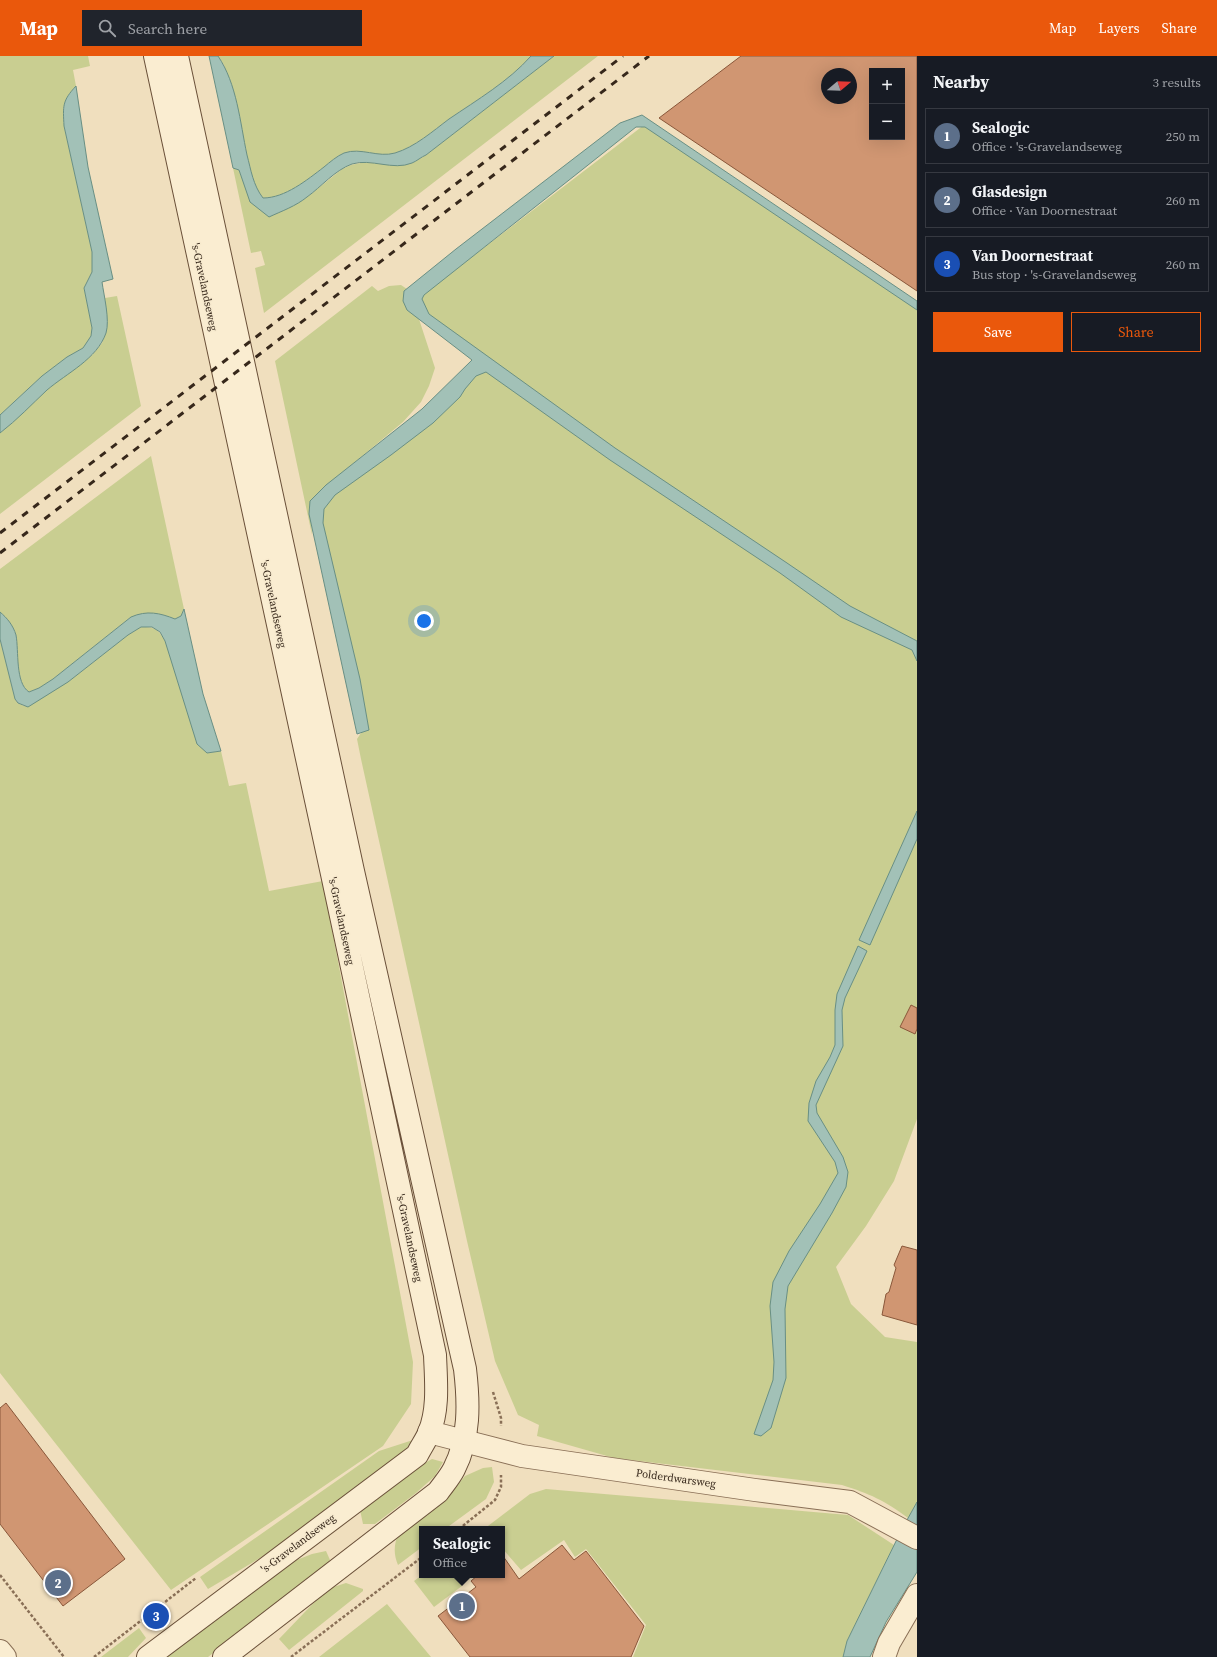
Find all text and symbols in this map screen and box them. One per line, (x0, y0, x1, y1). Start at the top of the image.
search box (82, 10, 362, 46)
text: Map (20, 15, 58, 41)
icon: search (96, 17, 118, 39)
text: Search here (128, 18, 207, 39)
text: Map (1049, 18, 1076, 38)
text: Layers (1098, 18, 1140, 38)
text: Share (1162, 18, 1197, 38)
north arrow (821, 68, 857, 104)
map controls (869, 68, 905, 140)
button: + (869, 68, 905, 104)
text: Nearby (933, 70, 989, 94)
text: 3 results (1153, 74, 1201, 91)
button: − (869, 104, 905, 140)
text: Sealogic (972, 117, 1030, 138)
text: 1 (943, 128, 951, 145)
text: 250 m (1166, 128, 1200, 145)
text: Office · 's-Gravelandseweg (972, 138, 1122, 155)
text: Glasdesign (972, 181, 1047, 202)
text: 2 (943, 192, 951, 209)
text: 260 m (1166, 192, 1200, 209)
text: Office · Van Doornestraat (972, 202, 1117, 219)
street label: 's-Gravelandseweg (188, 242, 221, 333)
text: Van Doornestraat (972, 245, 1093, 266)
text: 3 (943, 256, 951, 273)
text: 260 m (1166, 256, 1200, 273)
text: Bus stop · 's-Gravelandseweg (972, 266, 1137, 283)
button: Save (933, 312, 1063, 352)
button: Share (1071, 312, 1201, 352)
street label: 's-Gravelandseweg (257, 559, 290, 650)
your location (414, 611, 434, 631)
street label: 's-Gravelandseweg (325, 876, 358, 967)
street label: 's-Gravelandseweg (393, 1193, 426, 1284)
street label: Polderdwarsweg (635, 1465, 717, 1492)
street label: 's-Gravelandseweg (258, 1510, 339, 1576)
popup (419, 1526, 505, 1578)
text: Sealogic (433, 1533, 491, 1554)
text: Office (433, 1554, 467, 1571)
pin: 2 (45, 1568, 71, 1598)
pin: 1 (449, 1591, 475, 1621)
pin: 3 (143, 1601, 169, 1631)

